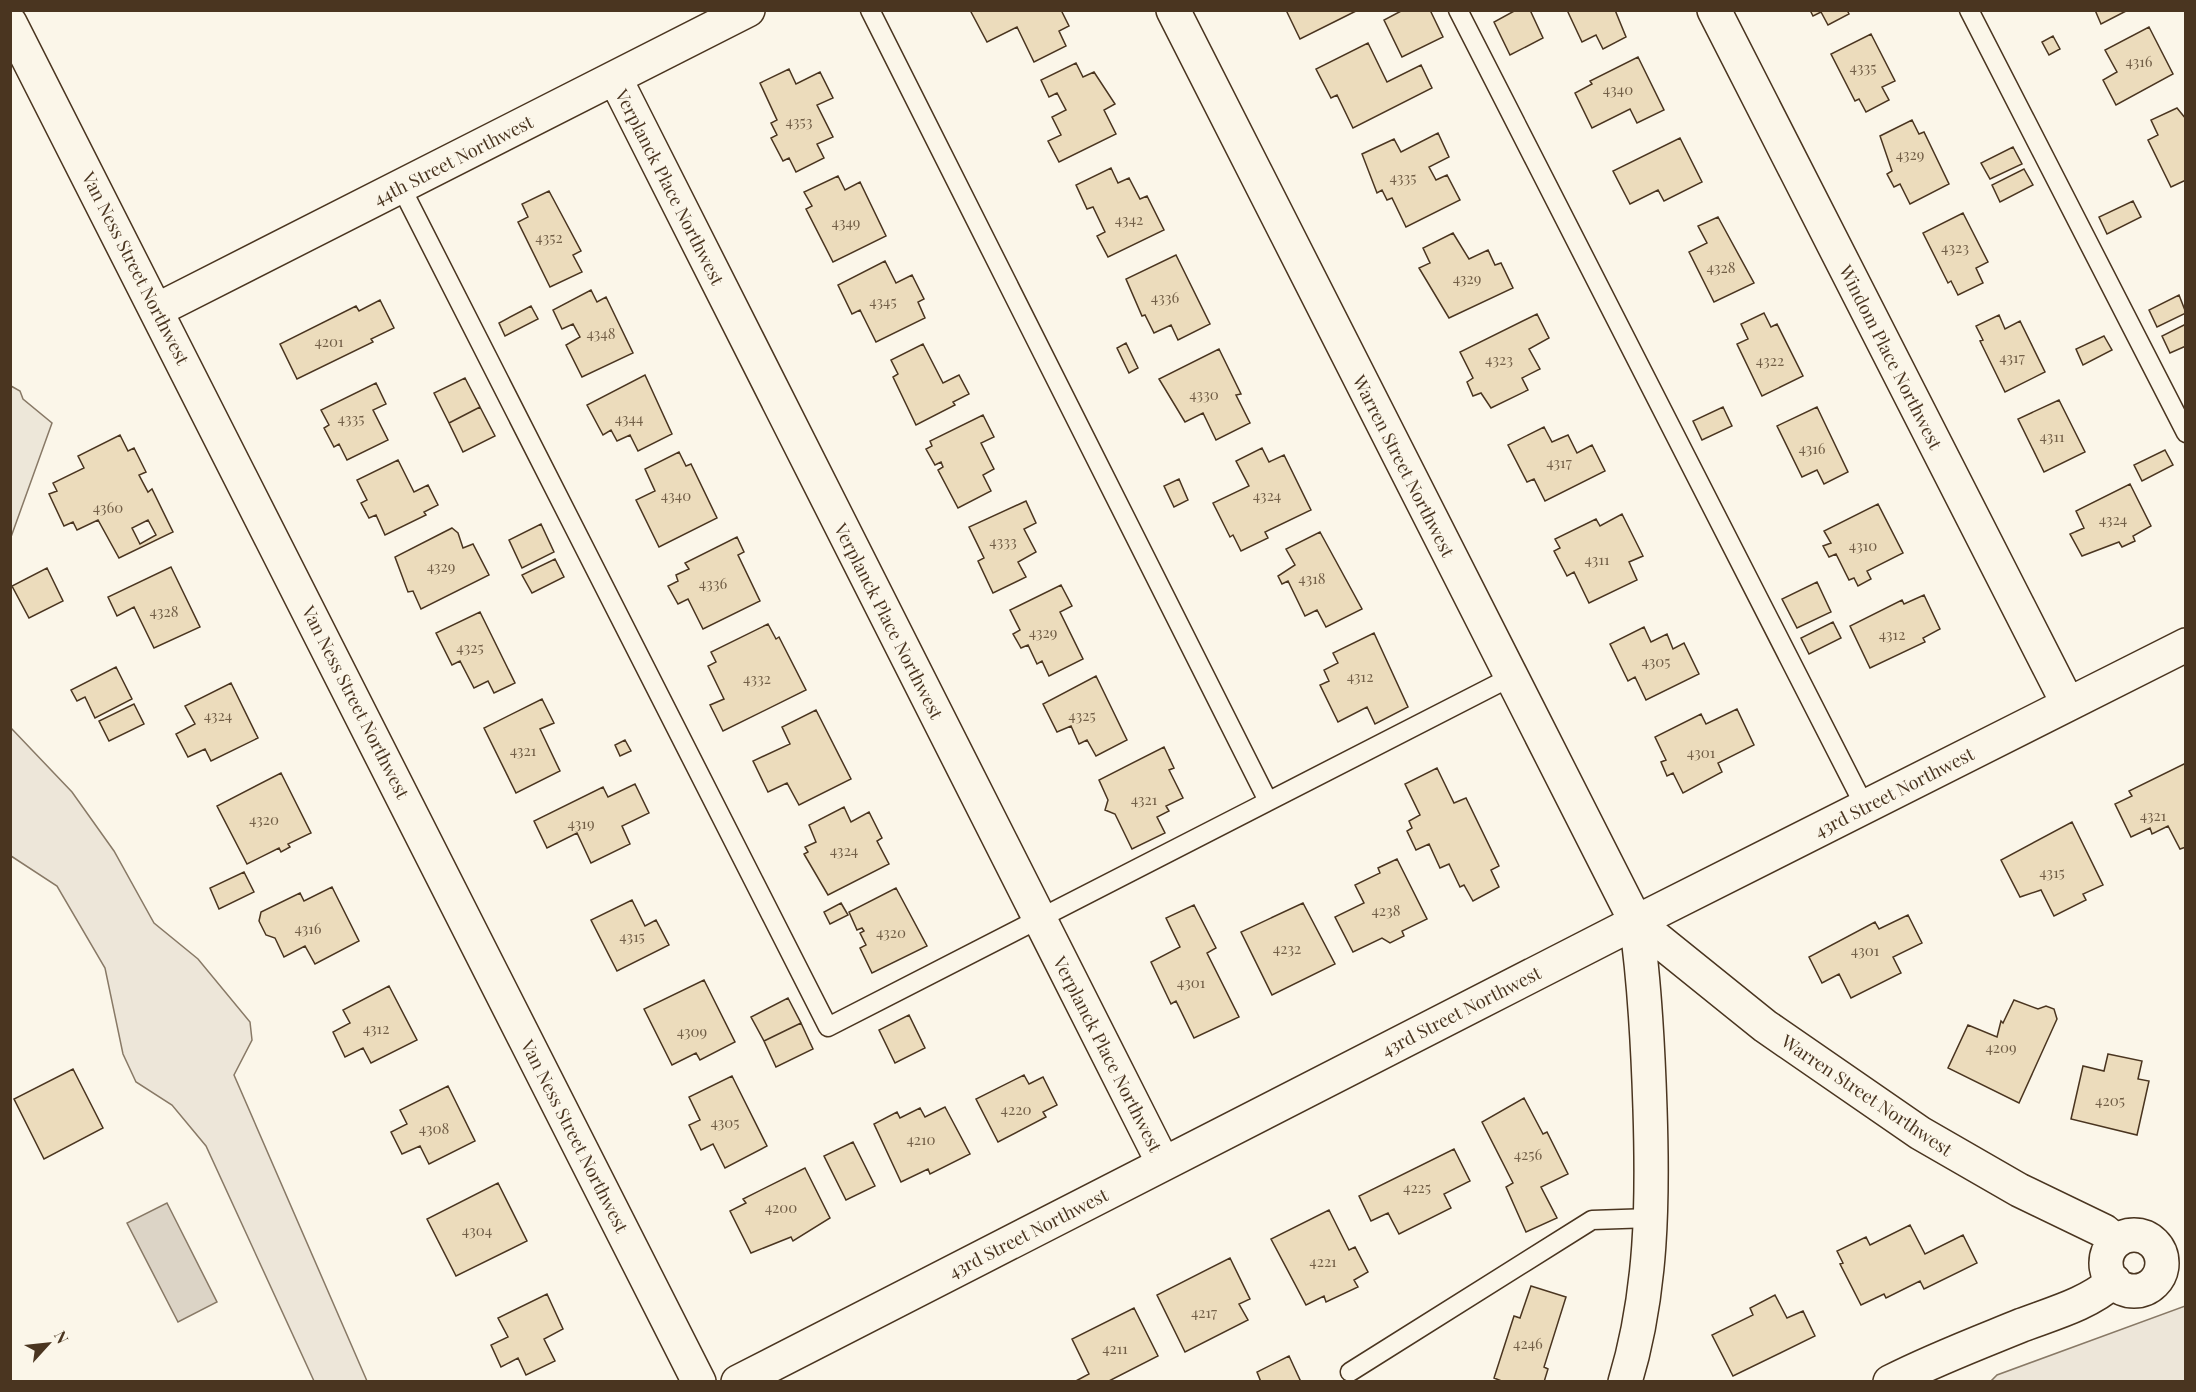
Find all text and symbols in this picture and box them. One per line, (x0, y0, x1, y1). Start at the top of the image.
house number: 4316 (2125, 51, 2153, 71)
house number: 4335 (1850, 57, 1876, 77)
house number: 4340 (1603, 79, 1633, 99)
street label: Verplanck Place Northwest (610, 84, 730, 290)
street label: 44th Street Northwest (369, 109, 537, 211)
house number: 4353 (786, 111, 813, 131)
house number: 4329 (1896, 144, 1924, 164)
street label: Van Ness Street Northwest (76, 167, 195, 369)
house number: 4335 (1390, 167, 1416, 187)
house number: 4342 (1115, 209, 1143, 229)
house number: 4349 (832, 212, 860, 232)
house number: 4352 (535, 227, 563, 247)
house number: 4323 (1941, 237, 1969, 257)
house number: 4328 (1707, 257, 1736, 277)
street label: Windom Place Northwest (1834, 260, 1948, 454)
house number: 4329 (1453, 268, 1481, 288)
house number: 4336 (1151, 287, 1179, 307)
house number: 4345 (869, 291, 897, 311)
house number: 4348 (586, 323, 616, 343)
house number: 4201 (314, 331, 344, 351)
house number: 4317 (1999, 347, 2025, 367)
house number: 4323 (1485, 349, 1513, 369)
house number: 4322 (1756, 350, 1784, 370)
street label: Warren Street Northwest (1347, 370, 1461, 562)
house number: 4330 (1189, 384, 1219, 404)
house number: 4335 (338, 408, 364, 428)
house number: 4344 (615, 408, 643, 428)
house number: 4311 (2039, 426, 2065, 446)
house number: 4316 (1798, 438, 1826, 458)
house number: 4317 (1546, 452, 1572, 472)
house number: 4340 (661, 485, 691, 505)
house number: 4324 (1253, 485, 1281, 505)
house number: 4360 (93, 497, 123, 517)
house number: 4324 (2099, 509, 2127, 529)
street label: Verplanck Place Northwest (829, 518, 949, 724)
house number: 4333 (989, 531, 1017, 551)
house number: 4310 (1849, 535, 1877, 555)
house number: 4311 (1584, 549, 1610, 569)
house number: 4329 (427, 556, 455, 576)
house number: 4318 (1298, 568, 1326, 588)
house number: 4336 (699, 573, 727, 593)
house number: 4328 (150, 601, 179, 621)
street label: Van Ness Street Northwest (296, 601, 415, 803)
house number: 4329 (1029, 622, 1057, 642)
house number: 4312 (1879, 624, 1905, 644)
house number: 4325 (456, 637, 484, 657)
house number: 4305 (1641, 651, 1671, 671)
house number: 4312 (1347, 666, 1373, 686)
house number: 4332 (743, 668, 771, 688)
house number: 4324 (204, 705, 232, 725)
house number: 4325 (1068, 705, 1096, 725)
house number: 4321 (510, 740, 537, 760)
street label: 43rd Street Northwest (1810, 741, 1978, 843)
house number: 4301 (1687, 742, 1716, 762)
house number: 4321 (1131, 789, 1158, 809)
house number: 4321 (2140, 805, 2167, 825)
house number: 4320 (249, 809, 279, 829)
house number: 4319 (567, 813, 595, 833)
house number: 4324 (830, 840, 858, 860)
house number: 4315 (2039, 862, 2065, 882)
house number: 4238 (1371, 900, 1401, 920)
house number: 4316 (294, 918, 322, 938)
house number: 4320 (876, 922, 906, 942)
house number: 4315 (619, 926, 645, 946)
house number: 4232 (1273, 938, 1301, 958)
house number: 4301 (1851, 940, 1880, 960)
street label: Verplanck Place Northwest (1048, 951, 1168, 1157)
street label: 43rd Street Northwest (1377, 960, 1545, 1062)
house number: 4301 (1177, 972, 1206, 992)
house number: 4312 (363, 1018, 389, 1038)
house number: 4309 (677, 1021, 707, 1041)
street label: Warren Street Northwest (1776, 1028, 1958, 1162)
street label: Van Ness Street Northwest (515, 1035, 634, 1237)
house number: 4209 (1985, 1037, 2017, 1057)
house number: 4205 (2095, 1090, 2125, 1110)
house number: 4220 (1001, 1099, 1031, 1119)
house number: 4305 (710, 1112, 740, 1132)
house number: 4308 (419, 1118, 450, 1138)
house number: 4210 (906, 1129, 936, 1149)
house number: 4256 (1514, 1144, 1543, 1164)
house number: 4225 (1403, 1177, 1431, 1197)
street label: 43rd Street Northwest (944, 1182, 1112, 1284)
house number: 4200 (765, 1197, 797, 1217)
house number: 4304 (462, 1220, 492, 1240)
house number: 4221 (1309, 1251, 1337, 1271)
house number: 4217 (1191, 1302, 1217, 1322)
north arrow (18, 1314, 78, 1374)
text: N (50, 1327, 74, 1347)
house number: 4246 (1513, 1333, 1543, 1353)
house number: 4211 (1102, 1338, 1128, 1358)

